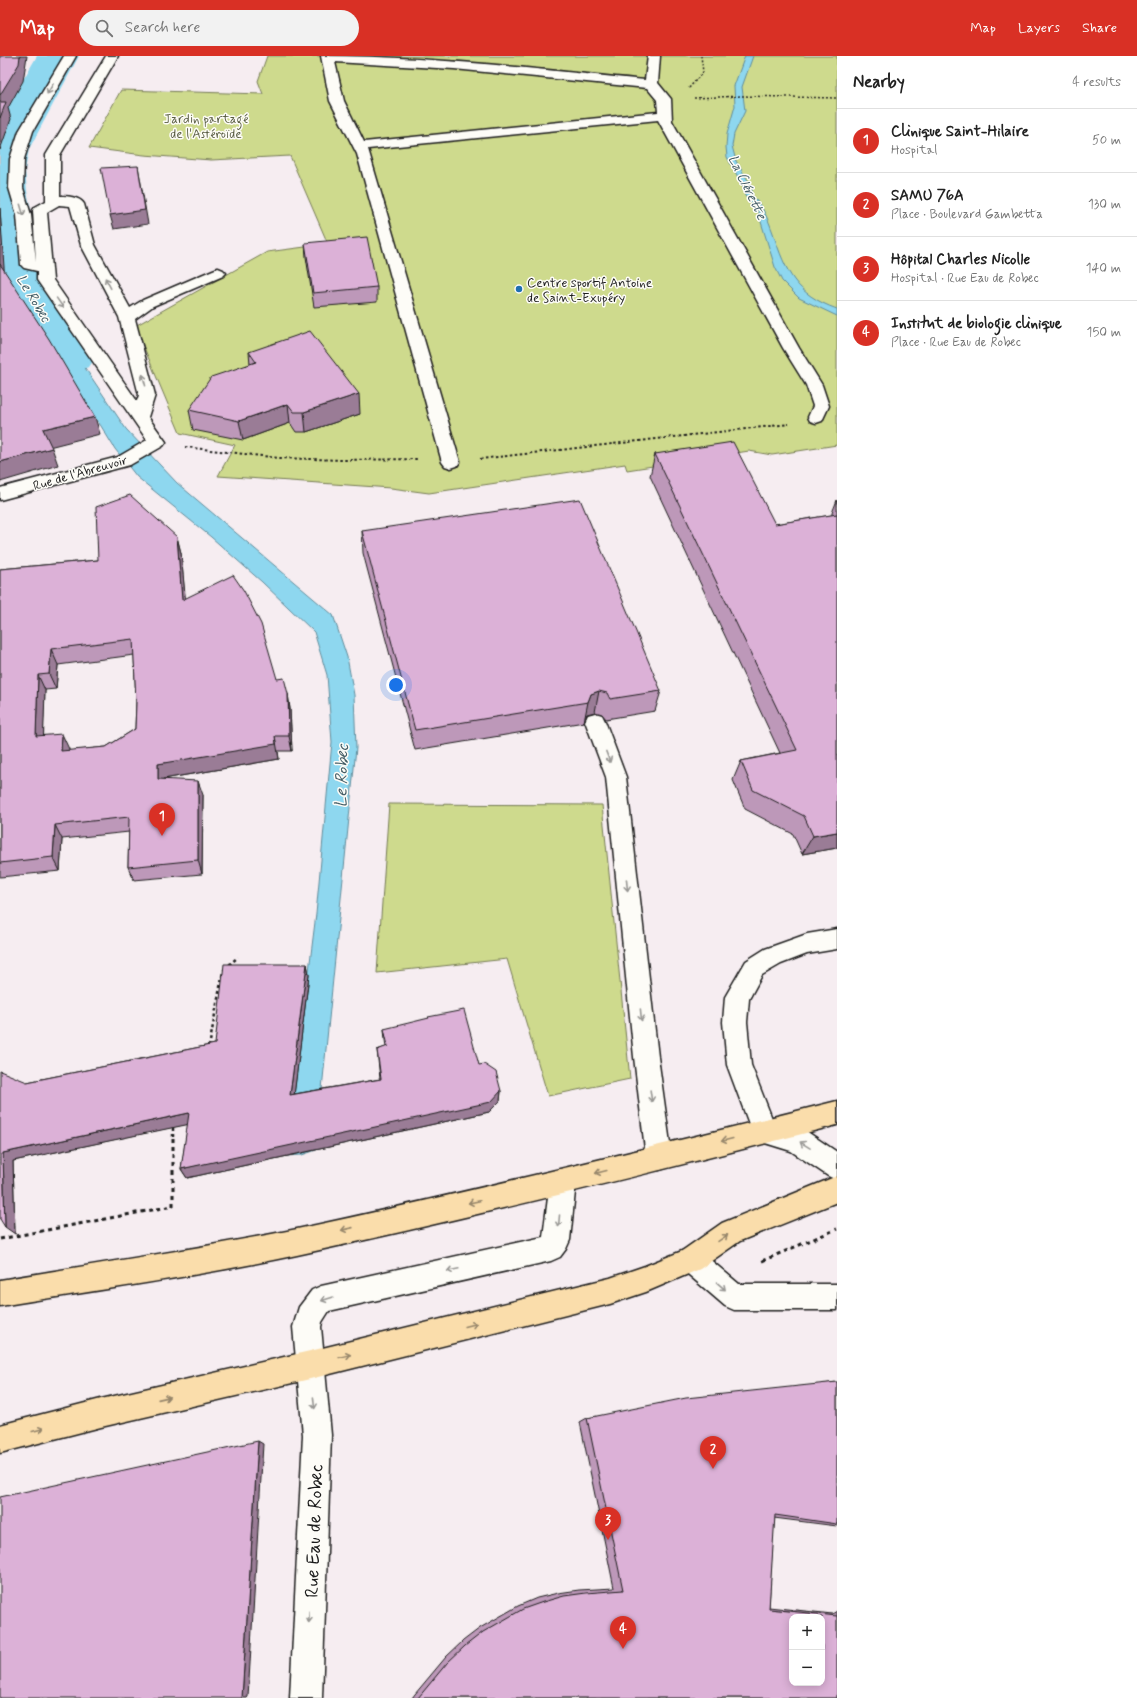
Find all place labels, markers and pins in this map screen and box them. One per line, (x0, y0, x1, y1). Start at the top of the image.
place label: Centre sportif Antoine de Saint-Exupéry (527, 275, 652, 307)
marker: Centre sportif Antoine de Saint-Exupéry (514, 284, 524, 294)
pin: 1 (149, 803, 175, 836)
pin: 2 (700, 1436, 726, 1469)
pin: 3 (595, 1507, 621, 1540)
pin: 4 (610, 1616, 636, 1649)

